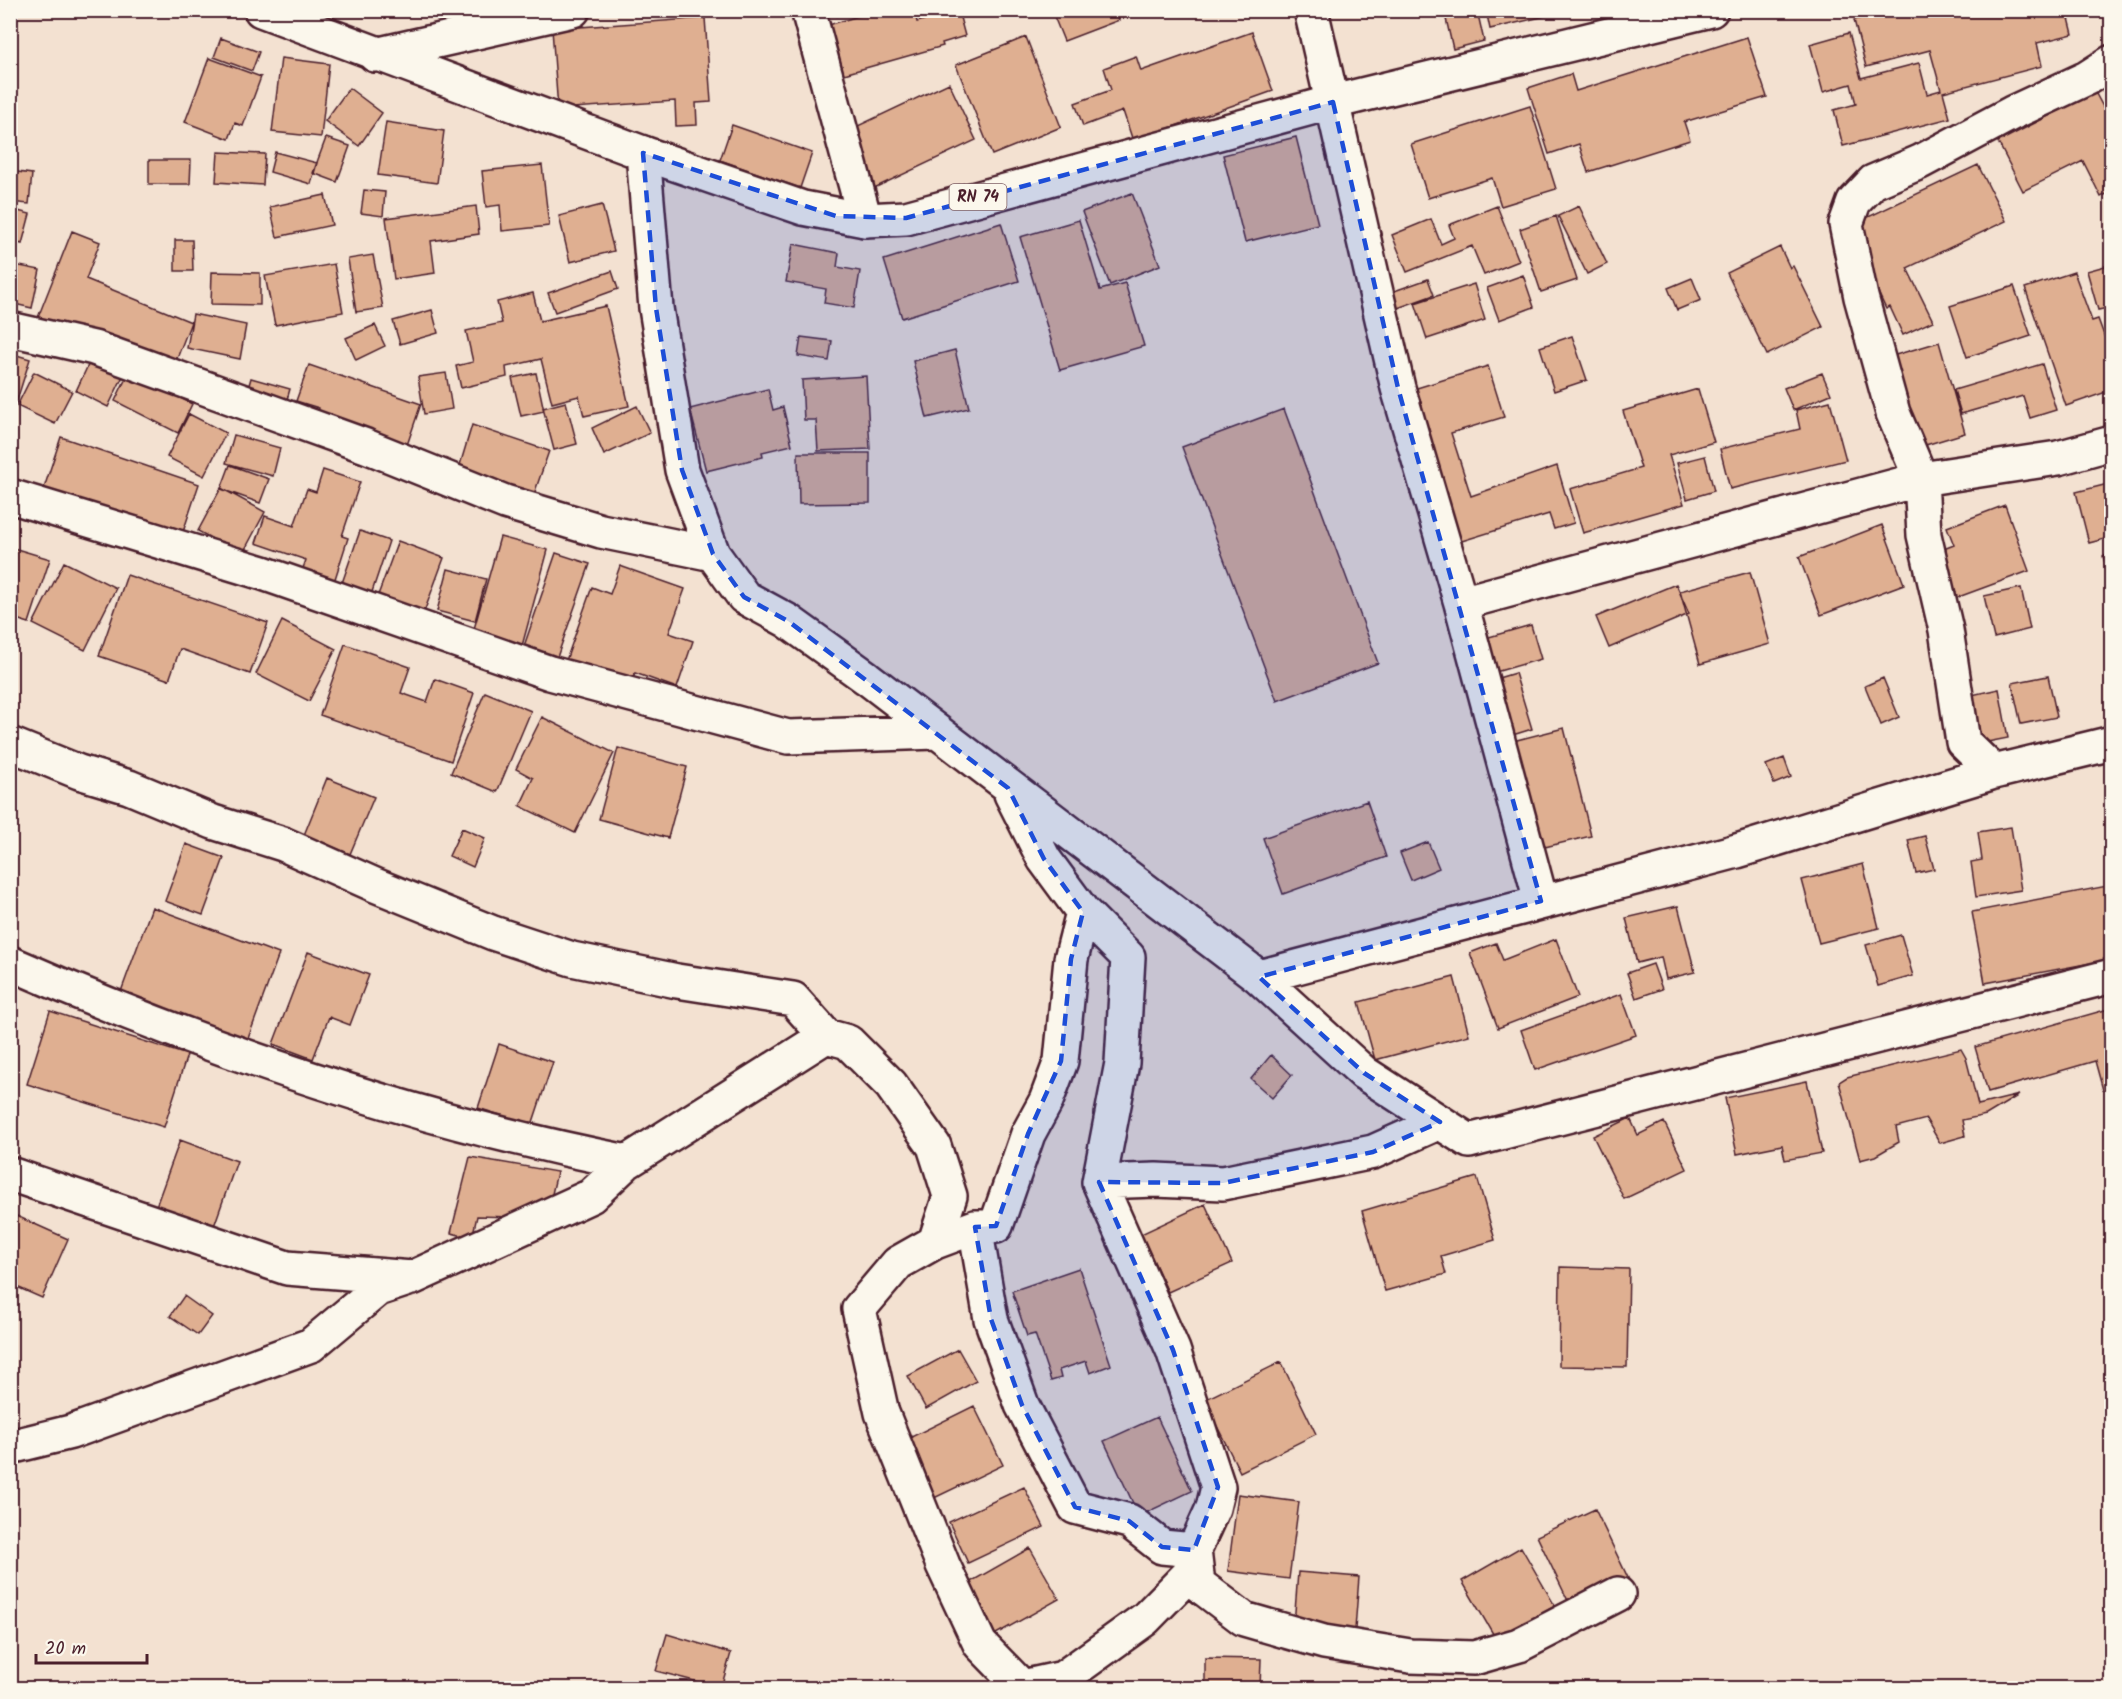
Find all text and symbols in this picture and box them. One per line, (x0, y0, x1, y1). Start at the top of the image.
road number: RN 74 (950, 184, 1006, 210)
scale bar (36, 1627, 147, 1665)
text: 20 m (45, 1635, 86, 1664)

